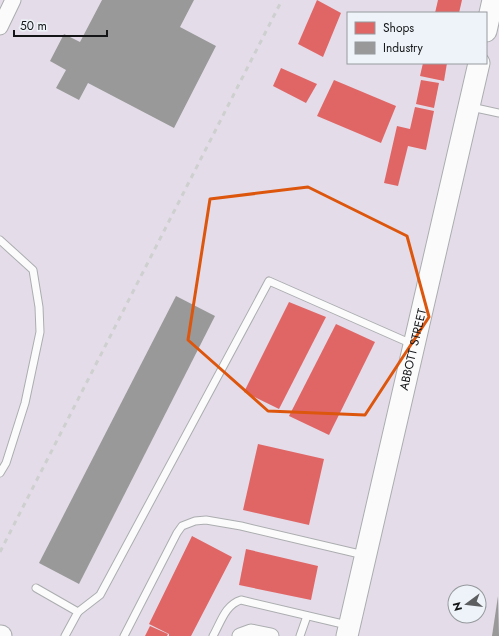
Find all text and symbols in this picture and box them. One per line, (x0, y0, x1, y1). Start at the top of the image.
scale bar (14, 12, 107, 38)
legend (347, 12, 487, 64)
text: 50 m (20, 17, 47, 35)
text: Shops (383, 19, 414, 37)
text: Industry (383, 39, 424, 57)
street label: ABBOTT STREET (395, 306, 431, 392)
north arrow (447, 584, 487, 624)
text: N (448, 600, 466, 613)

